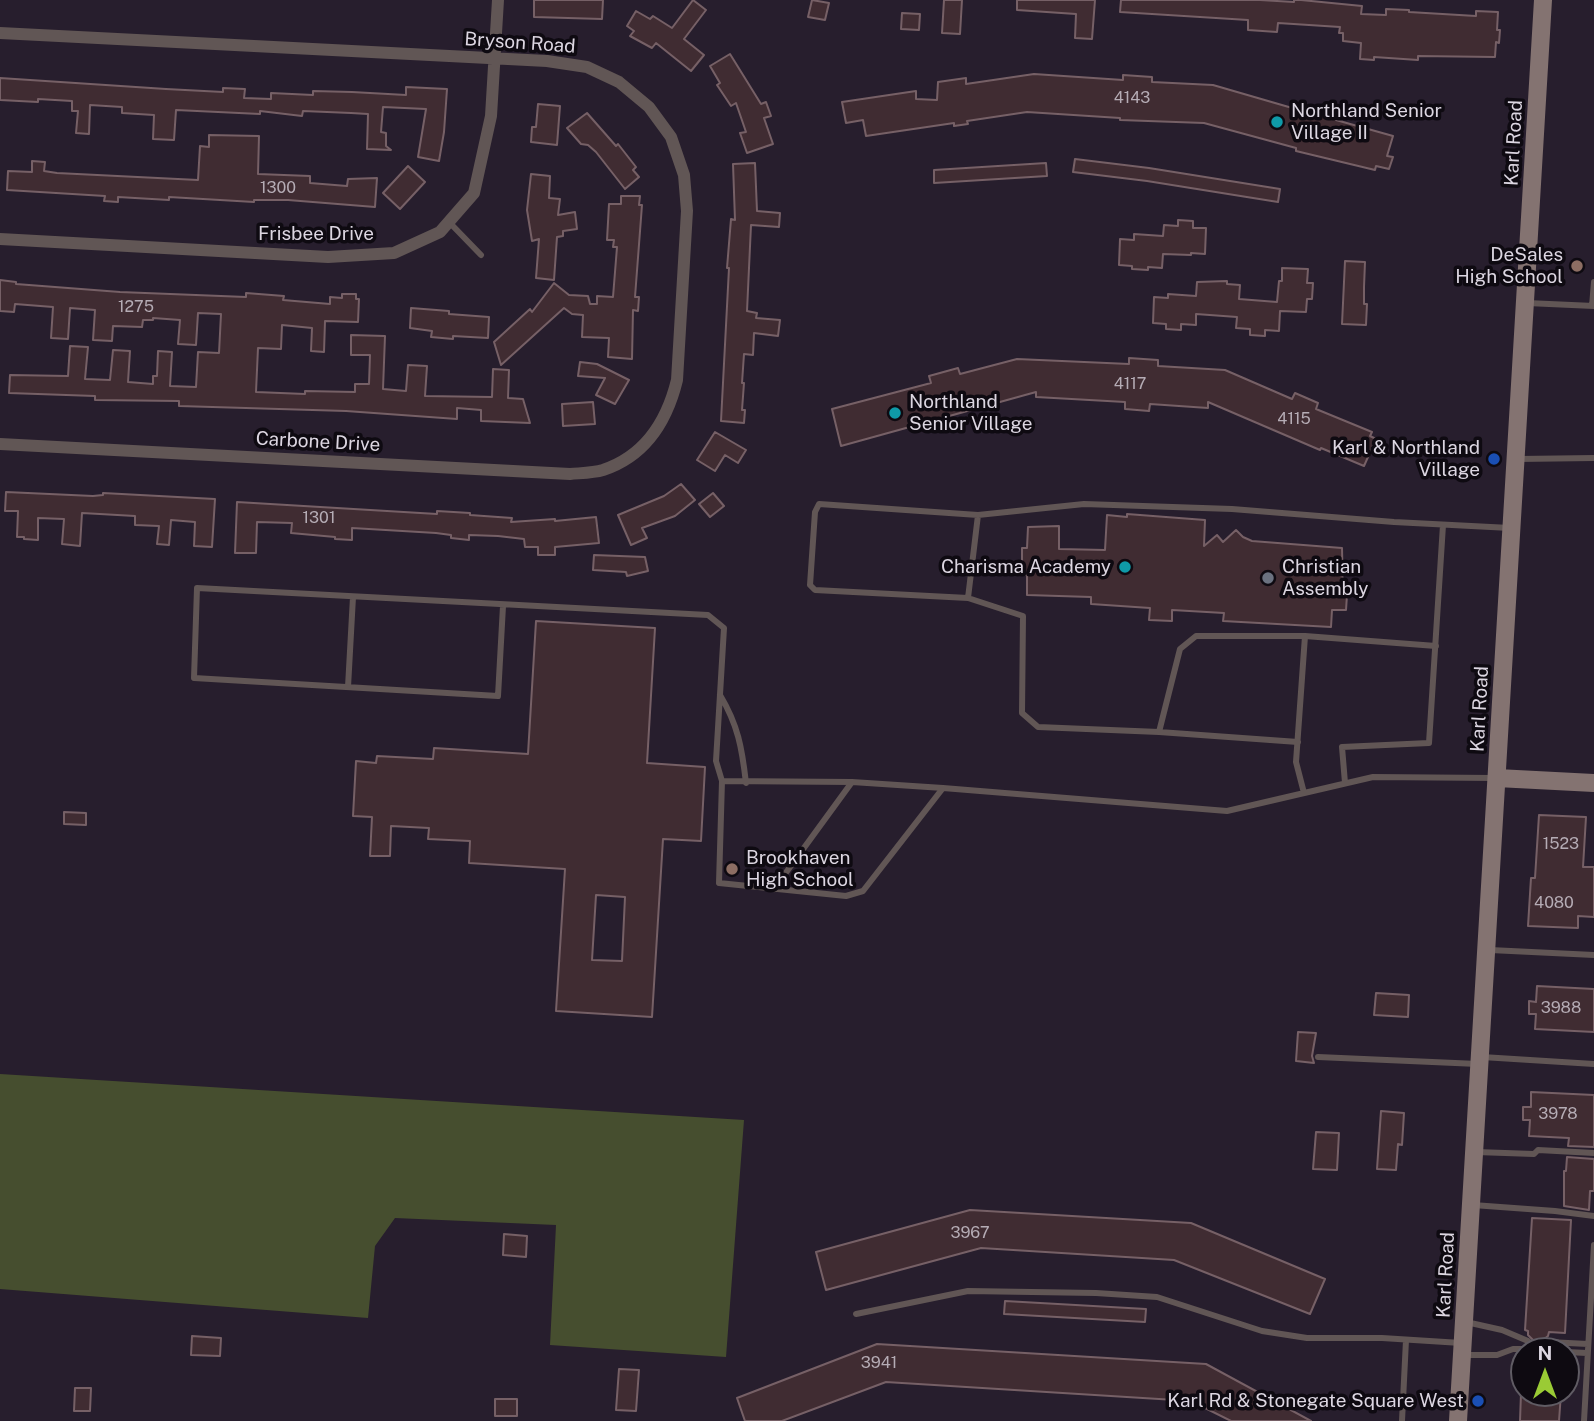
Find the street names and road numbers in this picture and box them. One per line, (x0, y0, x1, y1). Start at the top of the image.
street label: Bryson Road (464, 28, 576, 58)
street label: Karl Road (1500, 99, 1528, 187)
street label: Frisbee Drive (258, 223, 374, 245)
street label: Carbone Drive (255, 427, 381, 457)
street label: Karl Road (1466, 665, 1494, 753)
street label: Karl Road (1432, 1231, 1460, 1319)

